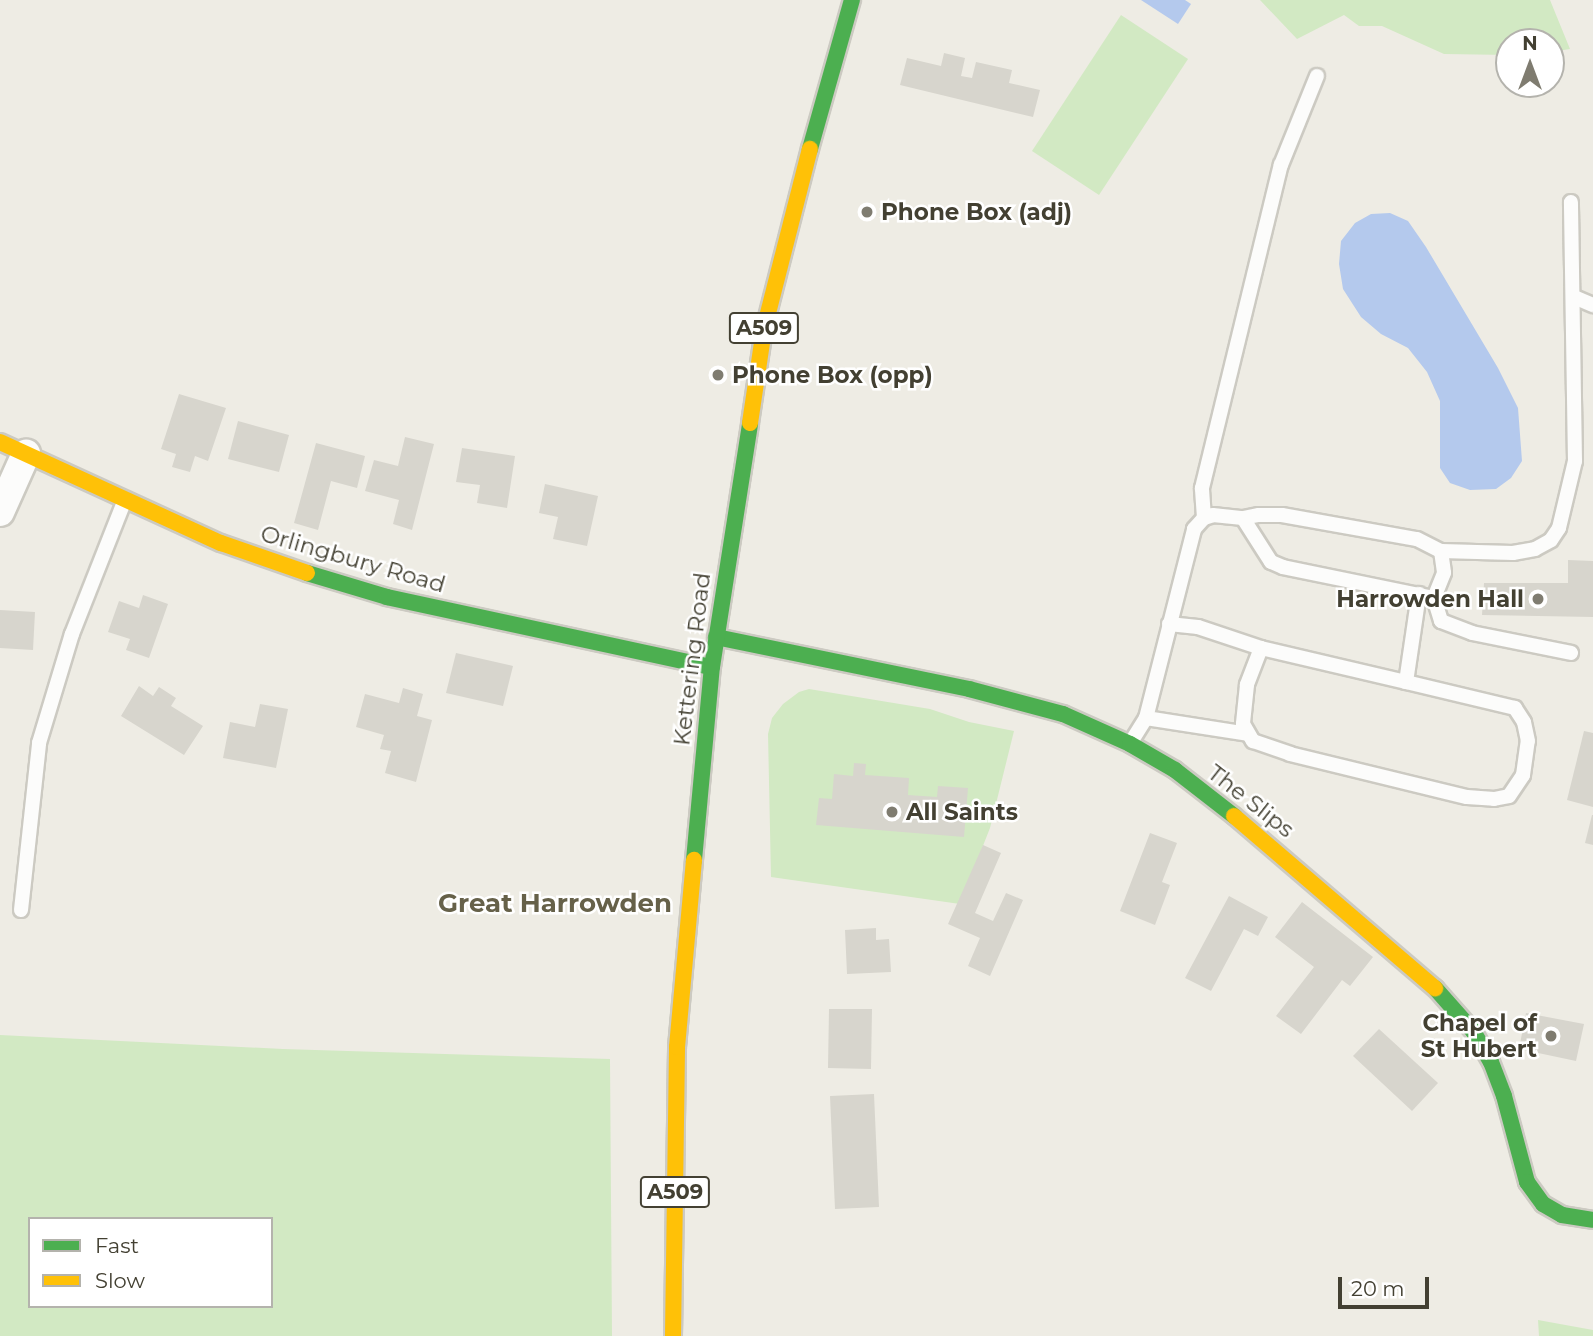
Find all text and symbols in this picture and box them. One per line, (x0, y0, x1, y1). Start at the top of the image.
north arrow (1495, 28, 1565, 98)
text: N (1522, 32, 1538, 55)
place label: Phone Box (adj) (881, 198, 1072, 226)
marker: Phone Box (adj) (859, 204, 875, 220)
road number: A509 (727, 310, 801, 346)
place label: Phone Box (opp) (732, 361, 933, 389)
marker: Phone Box (opp) (710, 367, 726, 383)
street label: Orlingbury Road (258, 519, 448, 599)
street label: Kettering Road (668, 571, 716, 747)
place label: Harrowden Hall (1336, 585, 1524, 613)
marker: Harrowden Hall (1530, 591, 1546, 607)
street label: The Slips (1202, 759, 1300, 843)
place label: All Saints (906, 798, 1018, 826)
marker: All Saints (884, 804, 900, 820)
district label: Great Harrowden (438, 888, 672, 920)
place label: Chapel of St Hubert (1421, 1009, 1537, 1063)
marker: Chapel of St Hubert (1543, 1028, 1559, 1044)
road number: A509 (638, 1174, 712, 1210)
legend (28, 1217, 273, 1308)
text: Fast (95, 1233, 139, 1258)
scale bar (1341, 1262, 1432, 1306)
text: Slow (95, 1268, 145, 1293)
text: 20 m (1351, 1276, 1405, 1301)

